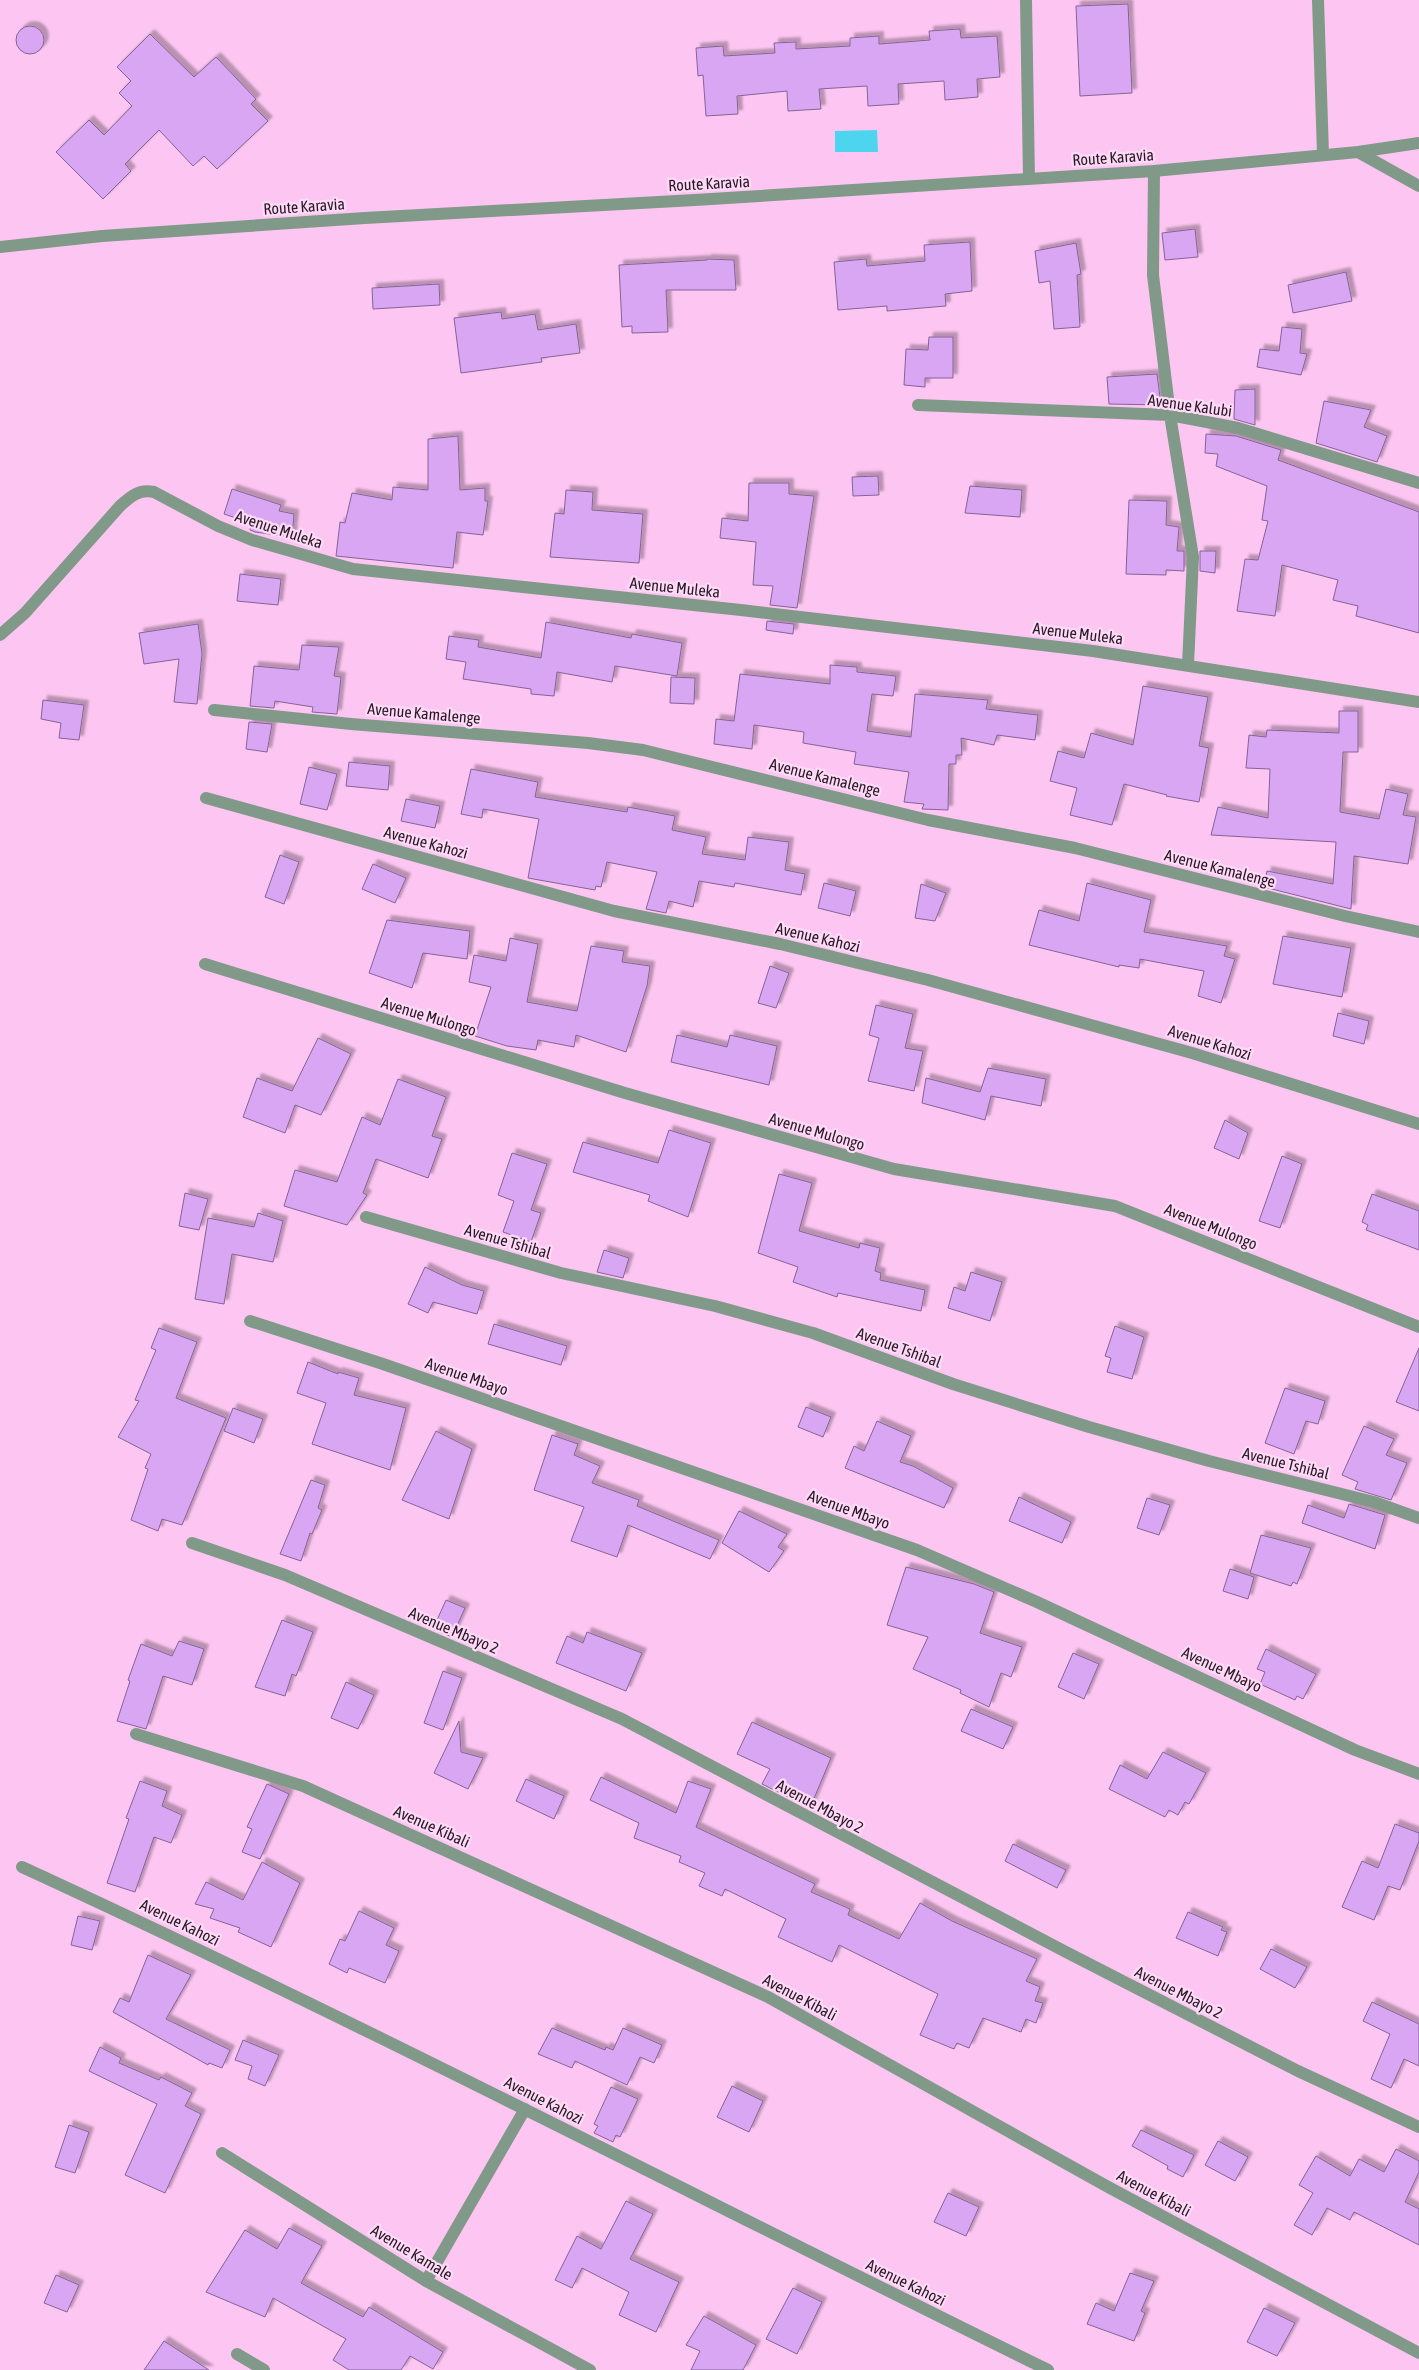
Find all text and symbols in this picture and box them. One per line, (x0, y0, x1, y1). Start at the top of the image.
street label: Route Karavia (1072, 145, 1154, 169)
street label: Route Karavia (668, 172, 750, 194)
street label: Route Karavia (263, 194, 345, 218)
street label: Avenue Kalubi (1147, 390, 1233, 420)
street label: Avenue Muleka (233, 506, 325, 552)
street label: Avenue Muleka (629, 573, 721, 601)
street label: Avenue Muleka (1032, 619, 1124, 647)
street label: Avenue Kamalenge (367, 699, 481, 728)
street label: Avenue Kamalenge (768, 755, 882, 800)
street label: Avenue Kahozi (382, 822, 470, 862)
street label: Avenue Kamalenge (1163, 846, 1277, 891)
street label: Avenue Kahozi (774, 919, 862, 955)
street label: Avenue Mulongo (379, 993, 479, 1040)
street label: Avenue Kahozi (1166, 1021, 1254, 1063)
street label: Avenue Mulongo (767, 1109, 867, 1154)
street label: Avenue Mulongo (1162, 1199, 1260, 1254)
street label: Avenue Tshibal (463, 1220, 554, 1262)
street label: Avenue Tshibal (854, 1323, 945, 1371)
street label: Avenue Mbayo (423, 1353, 511, 1399)
street label: Avenue Tshibal (1241, 1444, 1332, 1483)
street label: Avenue Mbayo (805, 1486, 893, 1533)
street label: Avenue Mbayo 2 (406, 1603, 502, 1658)
street label: Avenue Mbayo (1179, 1643, 1265, 1696)
street label: Avenue Mbayo 2 (773, 1776, 867, 1837)
street label: Avenue Kibali (391, 1801, 473, 1851)
street label: Avenue Kahozi (137, 1895, 223, 1949)
street label: Avenue Mbayo 2 (1132, 1962, 1226, 2023)
street label: Avenue Kibali (760, 1970, 840, 2024)
street label: Avenue Kahozi (502, 2072, 586, 2128)
street label: Avenue Kibali (1114, 2166, 1194, 2220)
street label: Avenue Kamale (368, 2221, 456, 2283)
street label: Avenue Kahozi (863, 2255, 949, 2309)

